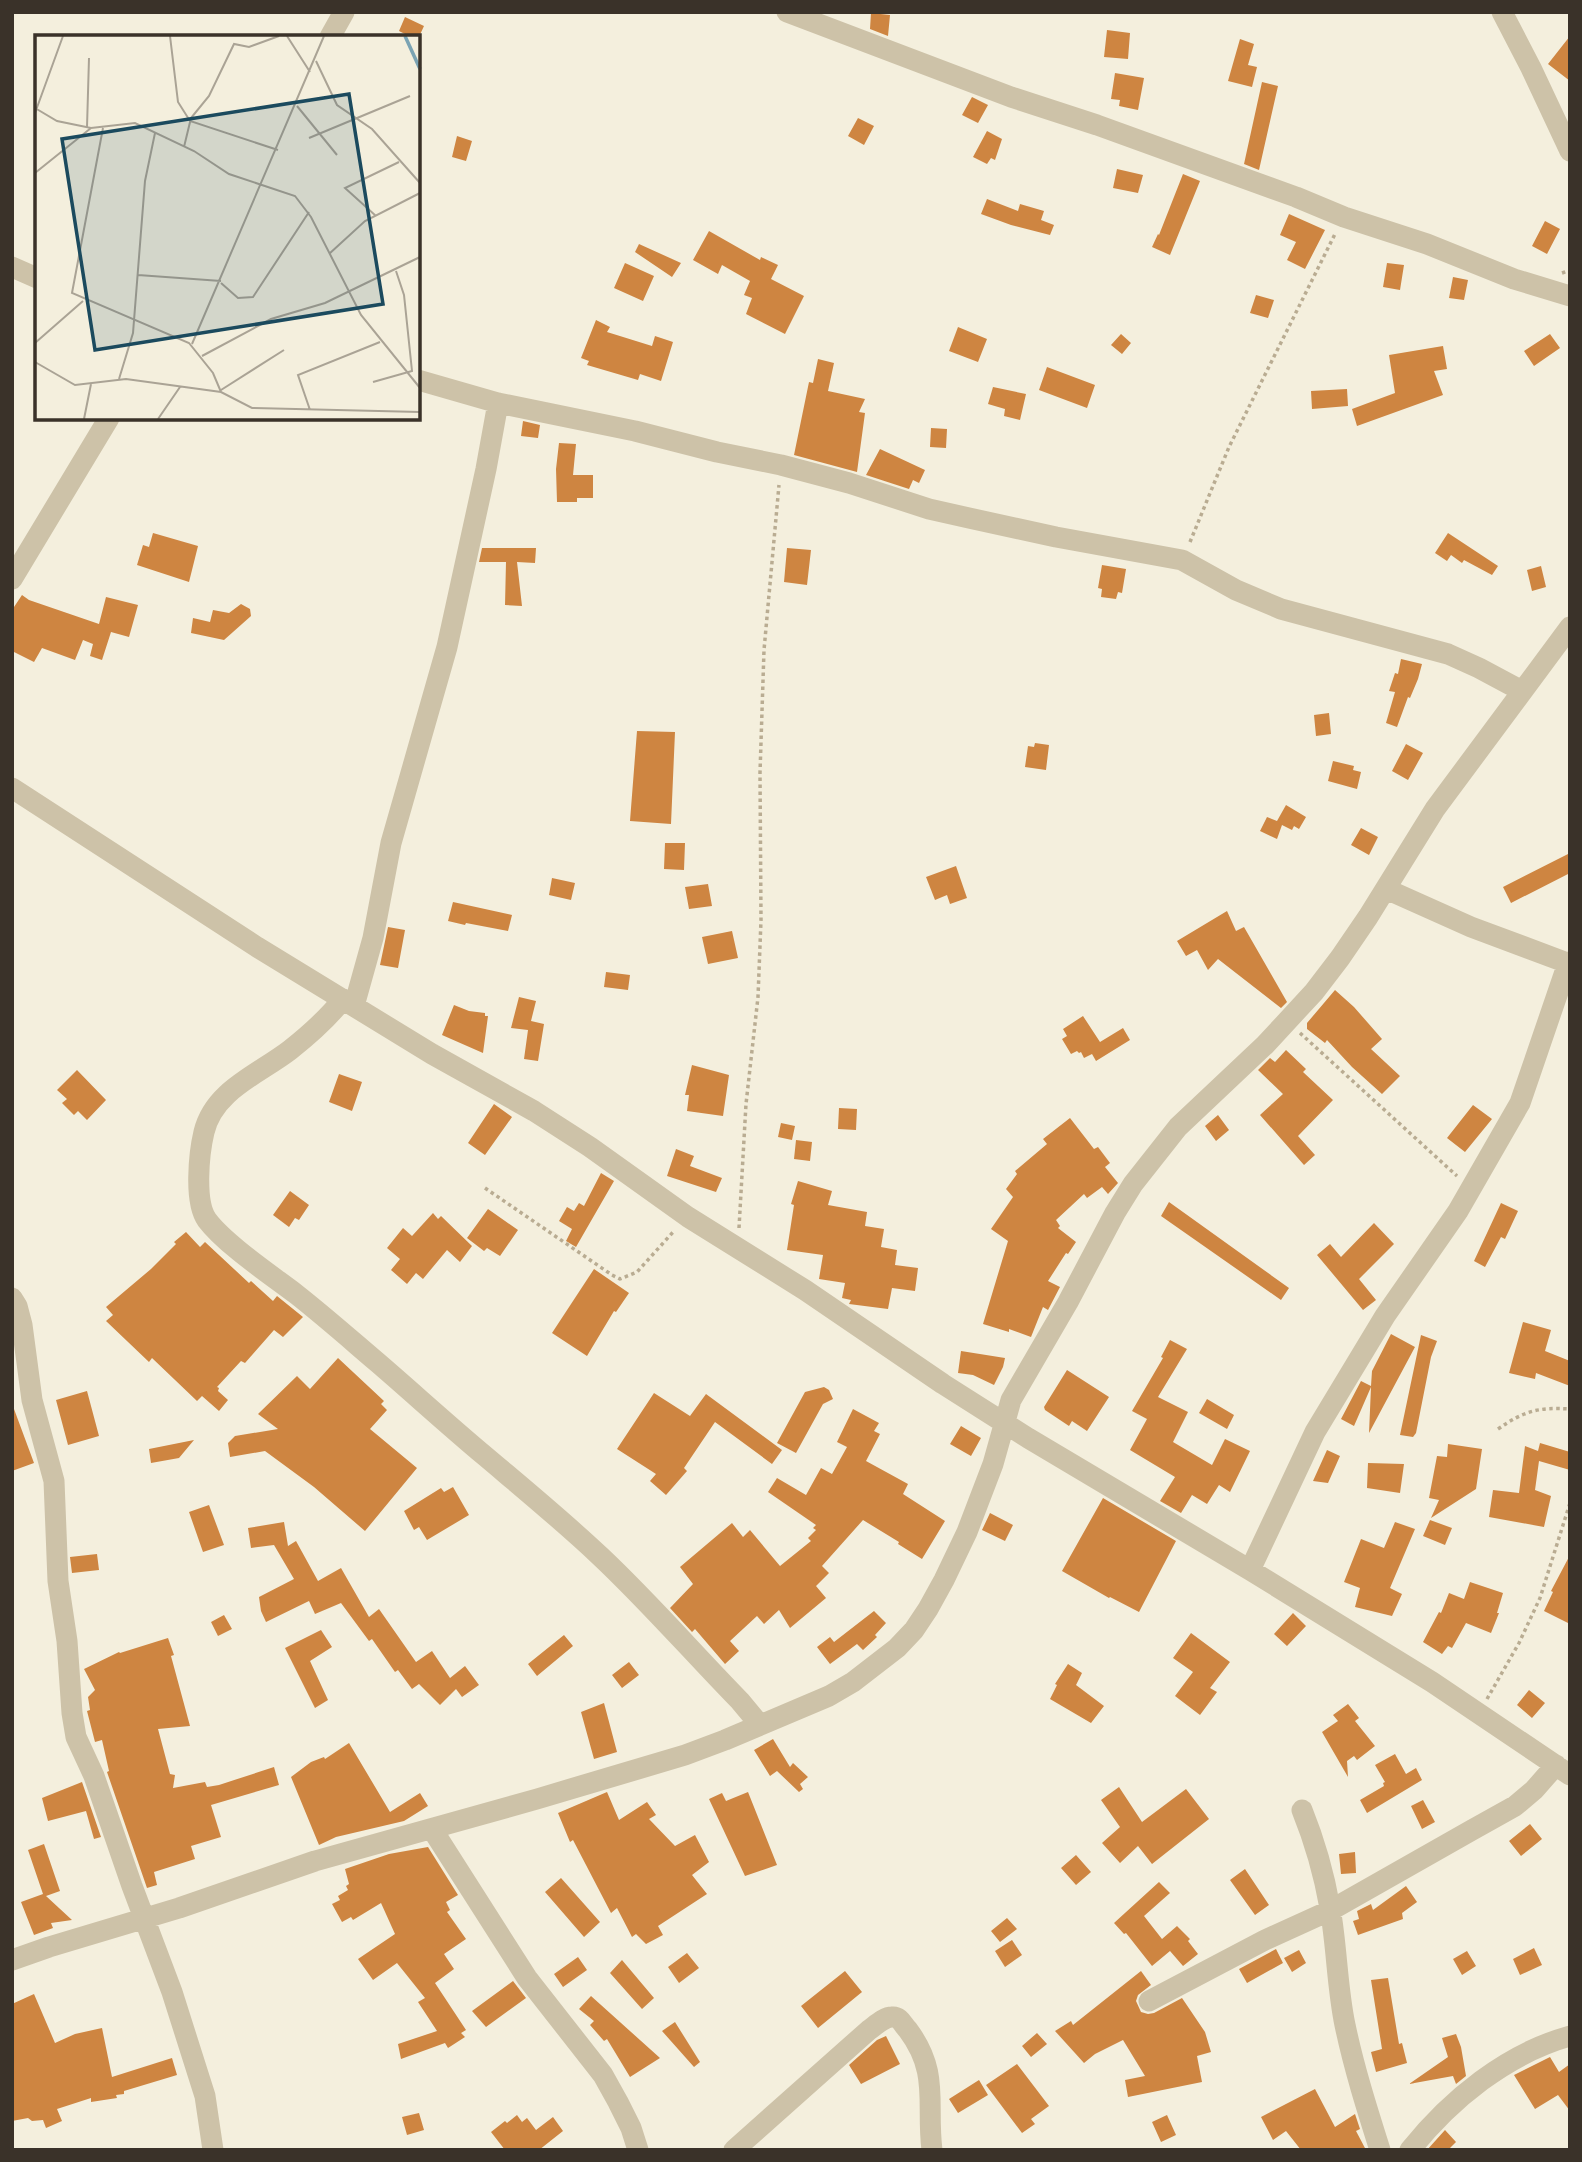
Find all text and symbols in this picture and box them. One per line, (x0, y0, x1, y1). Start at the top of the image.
inset map (35, 35, 420, 420)

